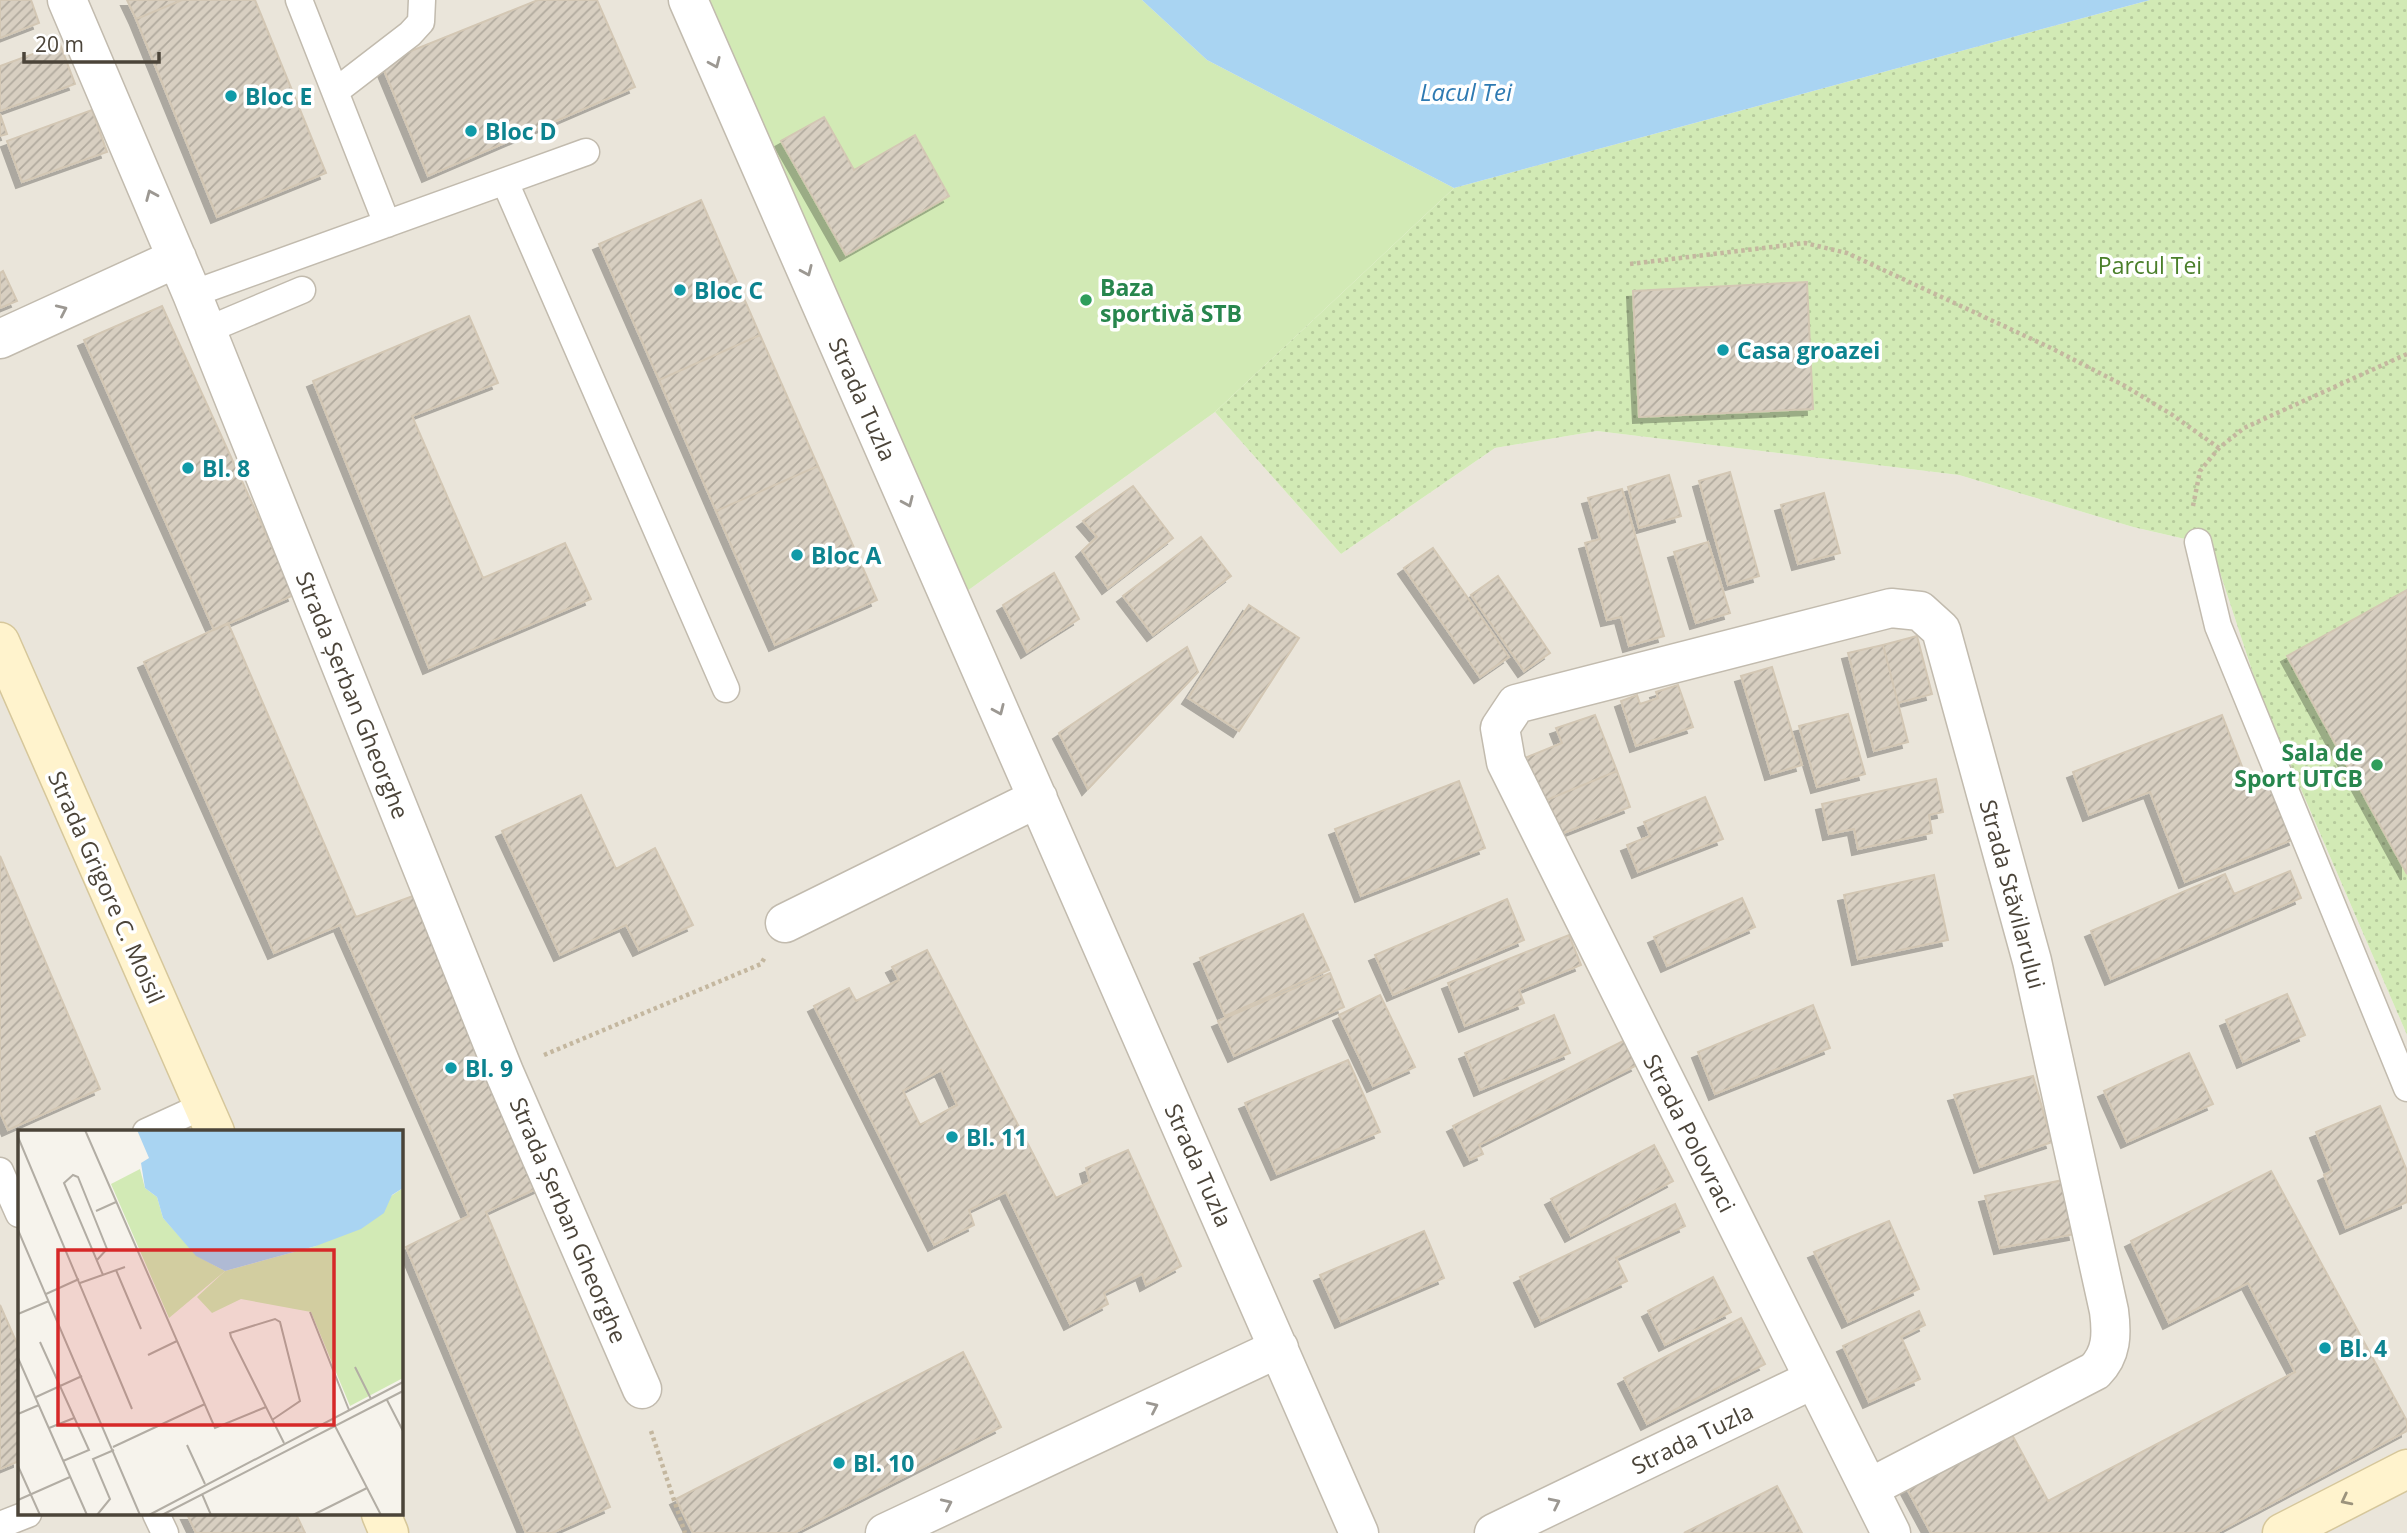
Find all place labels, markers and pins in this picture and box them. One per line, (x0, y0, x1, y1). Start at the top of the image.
place label: Bloc E (245, 80, 312, 112)
marker: Bloc E (223, 88, 239, 104)
place label: Bloc D (485, 115, 557, 147)
marker: Bloc D (463, 123, 479, 139)
place label: Baza sportivă STB (1100, 271, 1242, 329)
place label: Bloc C (694, 274, 763, 306)
marker: Bloc C (672, 282, 688, 298)
marker: Baza sportivă STB (1078, 292, 1094, 308)
place label: Casa groazei (1737, 334, 1880, 366)
marker: Casa groazei (1715, 342, 1731, 358)
place label: Bl. 8 (202, 452, 250, 484)
marker: Bl. 8 (180, 460, 196, 476)
place label: Bloc A (811, 539, 882, 571)
marker: Bloc A (789, 547, 805, 563)
place label: Sala de Sport UTCB (2234, 736, 2363, 794)
marker: Sala de Sport UTCB (2369, 757, 2385, 773)
place label: Bl. 9 (465, 1052, 513, 1084)
marker: Bl. 9 (443, 1060, 459, 1076)
place label: Bl. 11 (966, 1121, 1027, 1153)
marker: Bl. 11 (944, 1129, 960, 1145)
place label: Bl. 4 (2339, 1332, 2387, 1364)
marker: Bl. 4 (2317, 1340, 2333, 1356)
place label: Bl. 10 (853, 1447, 914, 1479)
marker: Bl. 10 (831, 1455, 847, 1471)

